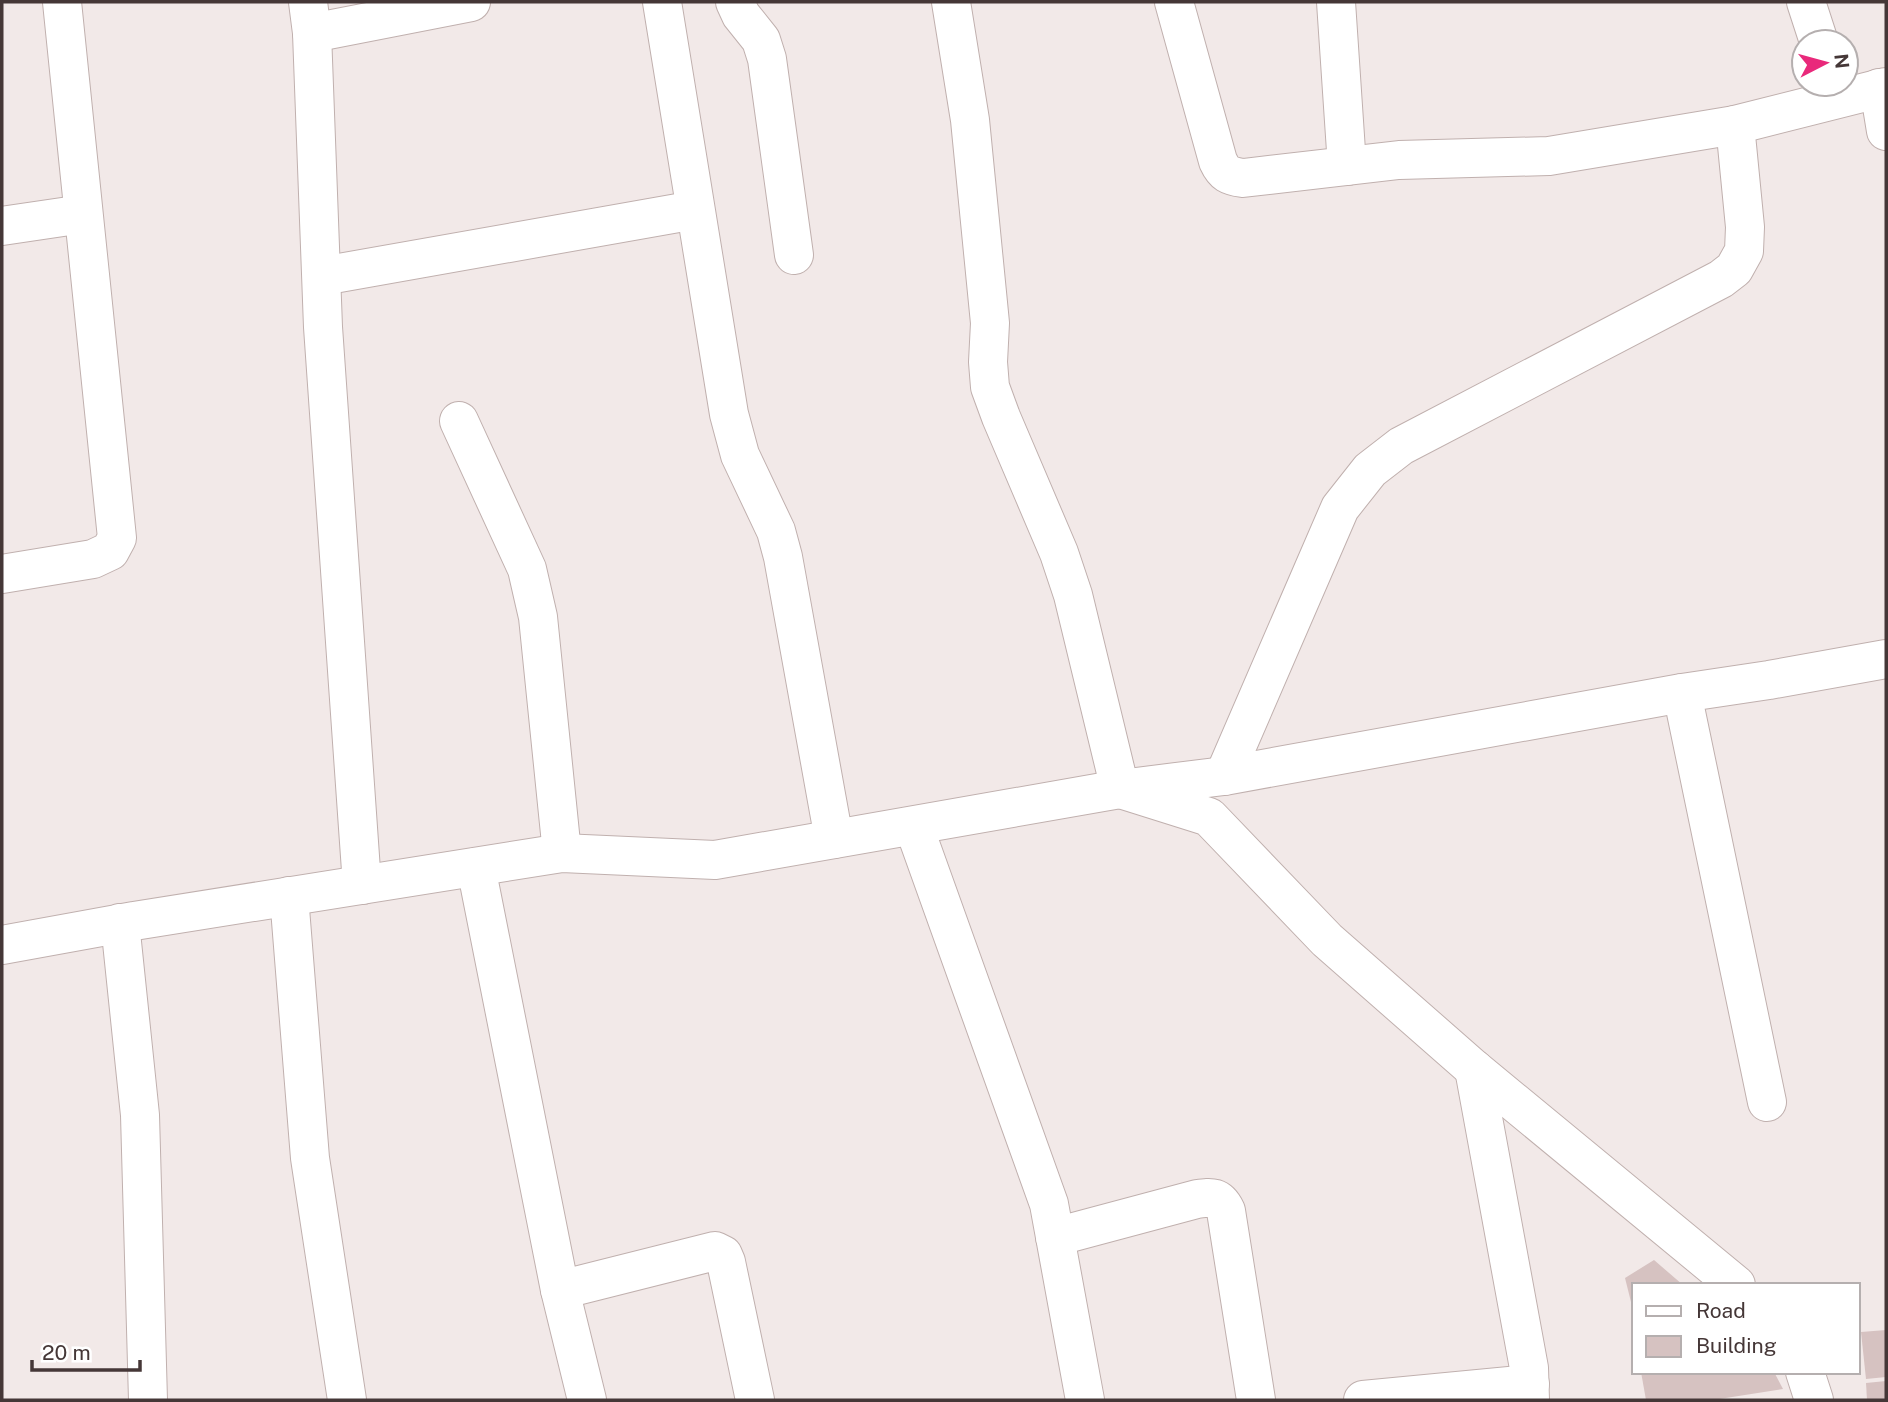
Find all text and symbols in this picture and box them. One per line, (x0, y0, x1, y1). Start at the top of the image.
north arrow (1790, 28, 1860, 98)
text: N (1830, 53, 1854, 70)
legend (1632, 1283, 1860, 1374)
text: Road (1696, 1298, 1746, 1323)
scale bar (32, 1328, 140, 1372)
text: Building (1696, 1333, 1777, 1358)
text: 20 m (42, 1340, 91, 1365)

